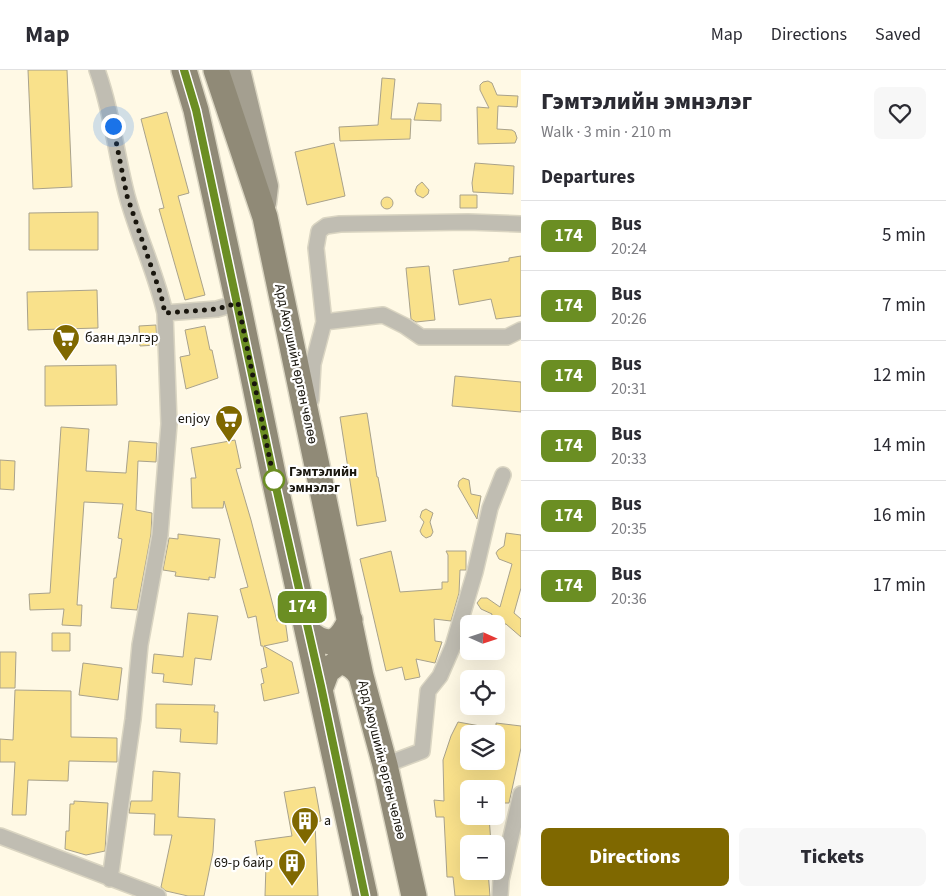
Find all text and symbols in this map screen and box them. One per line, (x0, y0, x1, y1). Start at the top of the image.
text: Map (25, 17, 70, 52)
text: Map (711, 22, 743, 47)
text: Directions (771, 22, 847, 47)
text: Saved (875, 22, 921, 47)
text: Гэмтэлийн эмнэлэг (541, 84, 752, 119)
button: heart (874, 87, 926, 139)
your location (101, 114, 126, 139)
text: Walk · 3 min · 210 m (541, 121, 672, 143)
text: Departures (541, 164, 635, 191)
text: Bus (611, 211, 642, 238)
text: 5 min (882, 222, 926, 249)
text: 174 (554, 223, 583, 248)
text: 20:24 (611, 238, 647, 260)
text: Bus (611, 281, 642, 308)
street label: Ард Аюушийн өргөн чөлөө (269, 282, 323, 446)
text: 7 min (882, 292, 926, 319)
text: 174 (554, 293, 583, 318)
text: 20:26 (611, 308, 647, 330)
supermarket icon: баян дэлгэр (51, 323, 81, 362)
place label: баян дэлгэр (85, 328, 159, 348)
text: Bus (611, 351, 642, 378)
text: 12 min (872, 362, 926, 389)
text: 174 (554, 363, 583, 388)
text: 20:31 (611, 378, 647, 400)
supermarket icon: enjoy (214, 404, 244, 443)
place label: enjoy (178, 409, 210, 429)
text: Bus (611, 421, 642, 448)
text: 14 min (872, 432, 926, 459)
text: 174 (554, 433, 583, 458)
text: 20:33 (611, 448, 647, 470)
place label: Гэмтэлийн эмнэлэг (289, 462, 357, 498)
marker: Гэмтэлийн эмнэлэг (263, 469, 285, 491)
text: Bus (611, 491, 642, 518)
text: 16 min (872, 502, 926, 529)
text: 174 (554, 503, 583, 528)
text: 20:35 (611, 518, 647, 540)
text: Bus (611, 561, 642, 588)
text: 17 min (872, 572, 926, 599)
text: 174 (554, 573, 583, 598)
text: 20:36 (611, 588, 647, 610)
line badge: 174 (273, 591, 331, 623)
text: 174 (288, 594, 316, 619)
north arrow (460, 615, 505, 660)
map controls (460, 615, 505, 880)
button: locate (460, 670, 505, 715)
street label: Ард Аюушийн өргөн чөлөө (353, 678, 411, 842)
button: layers (460, 725, 505, 770)
button: + (460, 780, 505, 825)
building icon: а (290, 806, 320, 845)
place label: а (324, 811, 331, 831)
button: Directions (541, 828, 729, 886)
button: Tickets (739, 828, 926, 886)
button: − (460, 835, 505, 880)
building icon: 69-р байр (277, 848, 307, 887)
place label: 69-р байр (214, 853, 273, 873)

